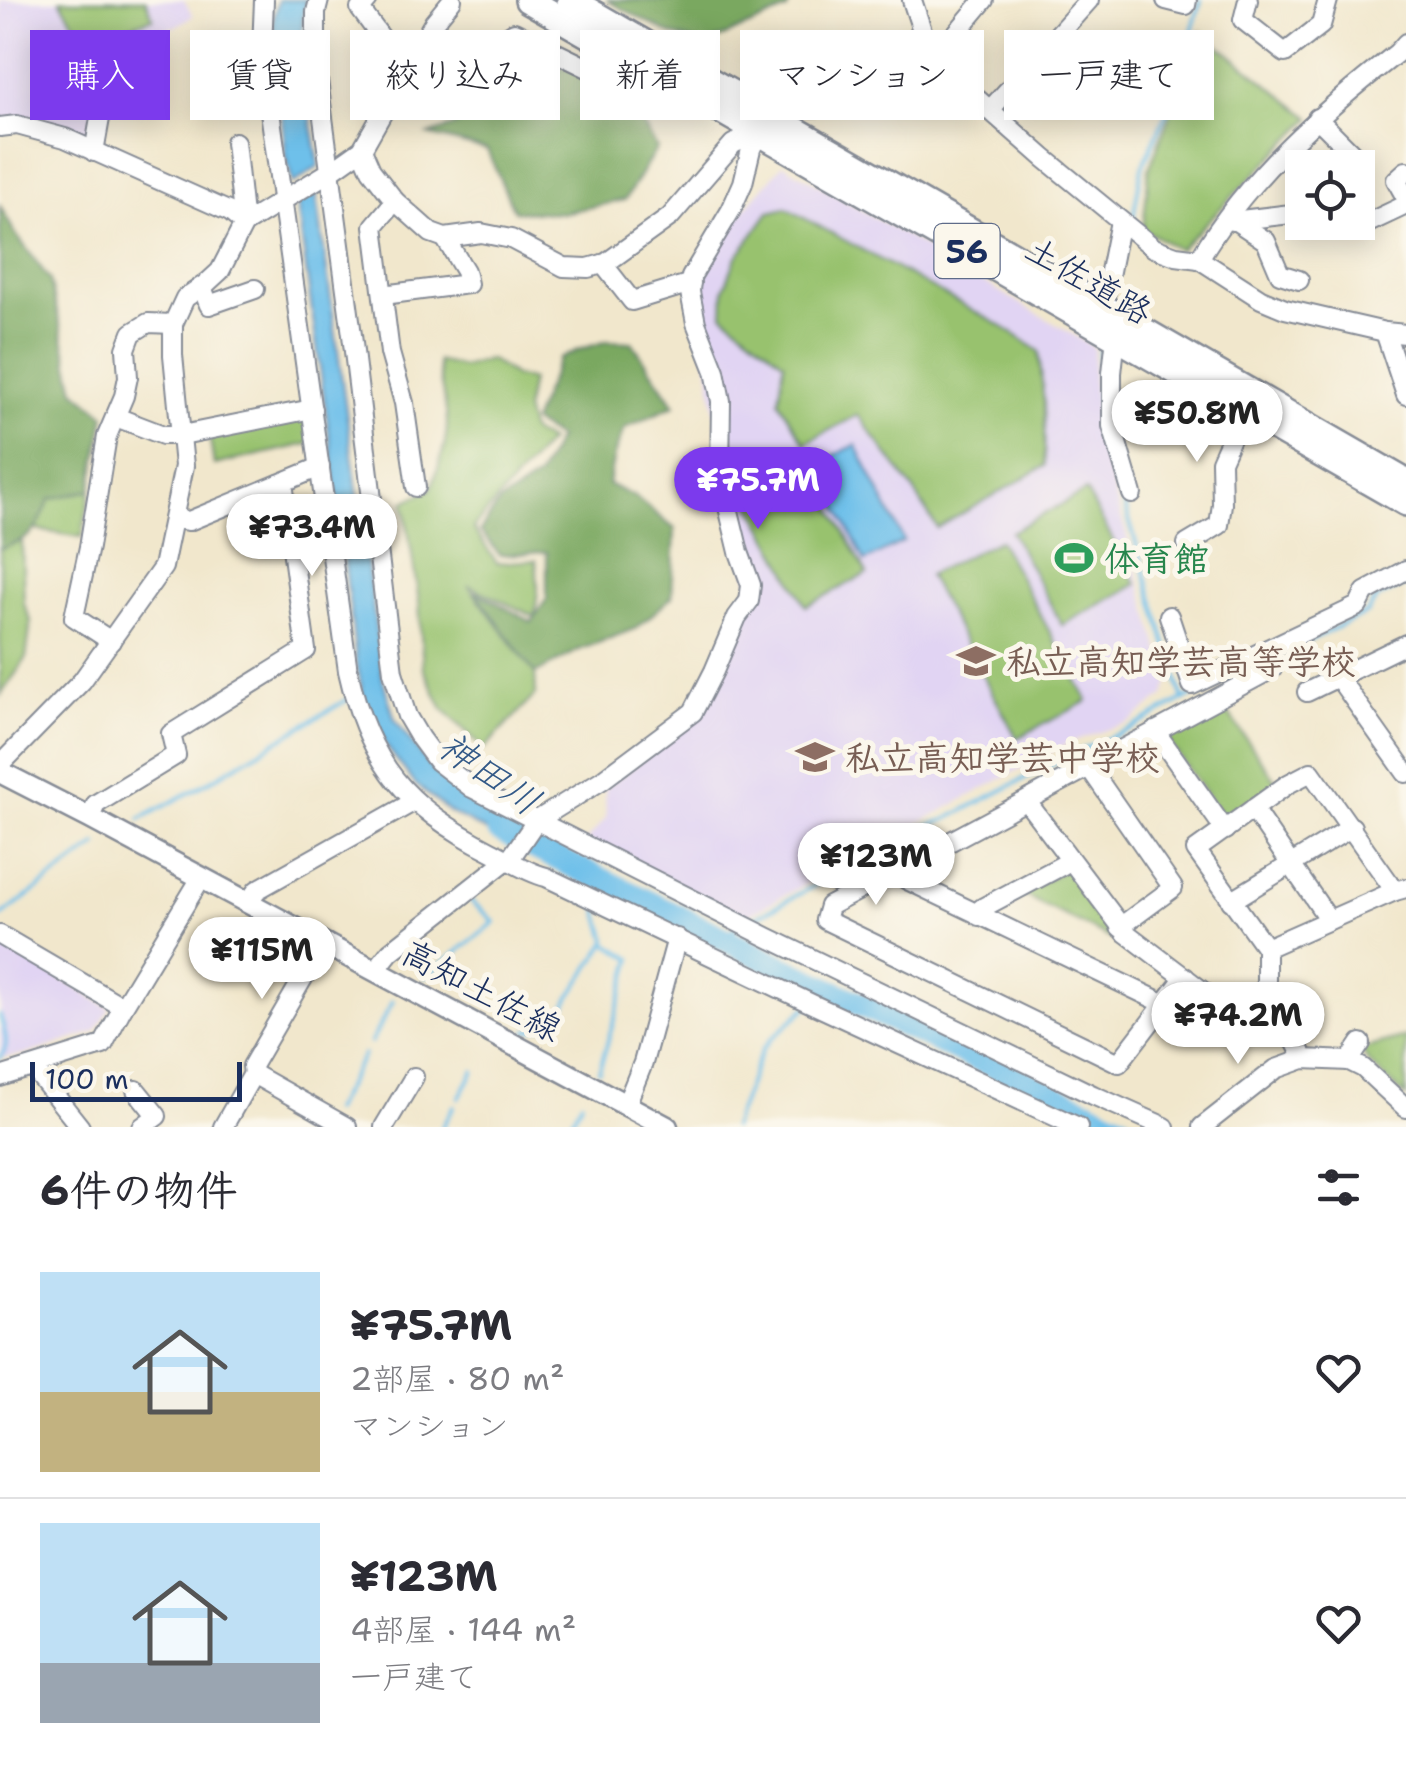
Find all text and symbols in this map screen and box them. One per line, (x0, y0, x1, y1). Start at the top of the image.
chip: 購入 (30, 30, 170, 120)
chip: 賃貸 (190, 30, 330, 120)
chip: 絞り込み (350, 30, 560, 120)
chip: 新着 (580, 30, 720, 120)
chip: マンション (740, 30, 984, 120)
chip: 一戸建て (1004, 30, 1214, 120)
map controls (1285, 150, 1375, 240)
button: locate (1285, 150, 1375, 240)
road number: 56 (934, 224, 1000, 278)
street label: 土佐道路 (1017, 225, 1161, 335)
pin: ¥50.8M (1116, 380, 1278, 465)
text: ¥50.8M (1134, 391, 1260, 434)
pin: ¥75.7M (677, 447, 839, 532)
text: ¥75.7M (696, 458, 820, 501)
pin: ¥73.4M (231, 494, 393, 579)
text: ¥73.4M (248, 505, 376, 548)
place label: 体育館 (1104, 535, 1209, 582)
sports icon: 体育館 (1053, 537, 1095, 579)
place label: 私立高知学芸高等学校 (1006, 638, 1356, 685)
school or university icon: 私立高知学芸高等学校 (955, 640, 997, 682)
water label: 神田川 (429, 719, 551, 827)
place label: 私立高知学芸中学校 (845, 734, 1160, 781)
school or university icon: 私立高知学芸中学校 (794, 736, 836, 778)
pin: ¥123M (806, 823, 946, 908)
text: ¥123M (820, 834, 932, 877)
pin: ¥115M (192, 917, 332, 1002)
text: ¥115M (211, 928, 313, 971)
street label: 高知土佐線 (394, 928, 570, 1052)
pin: ¥74.2M (1157, 982, 1319, 1067)
text: ¥74.2M (1173, 993, 1303, 1036)
scale bar (30, 1057, 242, 1102)
text: 100 m (45, 1060, 129, 1098)
icon: filters (1311, 1160, 1366, 1215)
text: 6件の物件 (40, 1162, 237, 1218)
text: ¥75.7M (350, 1297, 512, 1353)
icon: home (120, 1312, 240, 1432)
icon: heart (1311, 1345, 1366, 1400)
text: 2部屋 · 80 m² (350, 1357, 565, 1400)
text: マンション (350, 1404, 509, 1447)
text: ¥123M (350, 1548, 498, 1604)
icon: home (120, 1563, 240, 1683)
icon: heart (1311, 1596, 1366, 1651)
text: 4部屋 · 144 m² (350, 1608, 576, 1651)
text: 一戸建て (350, 1655, 478, 1698)

